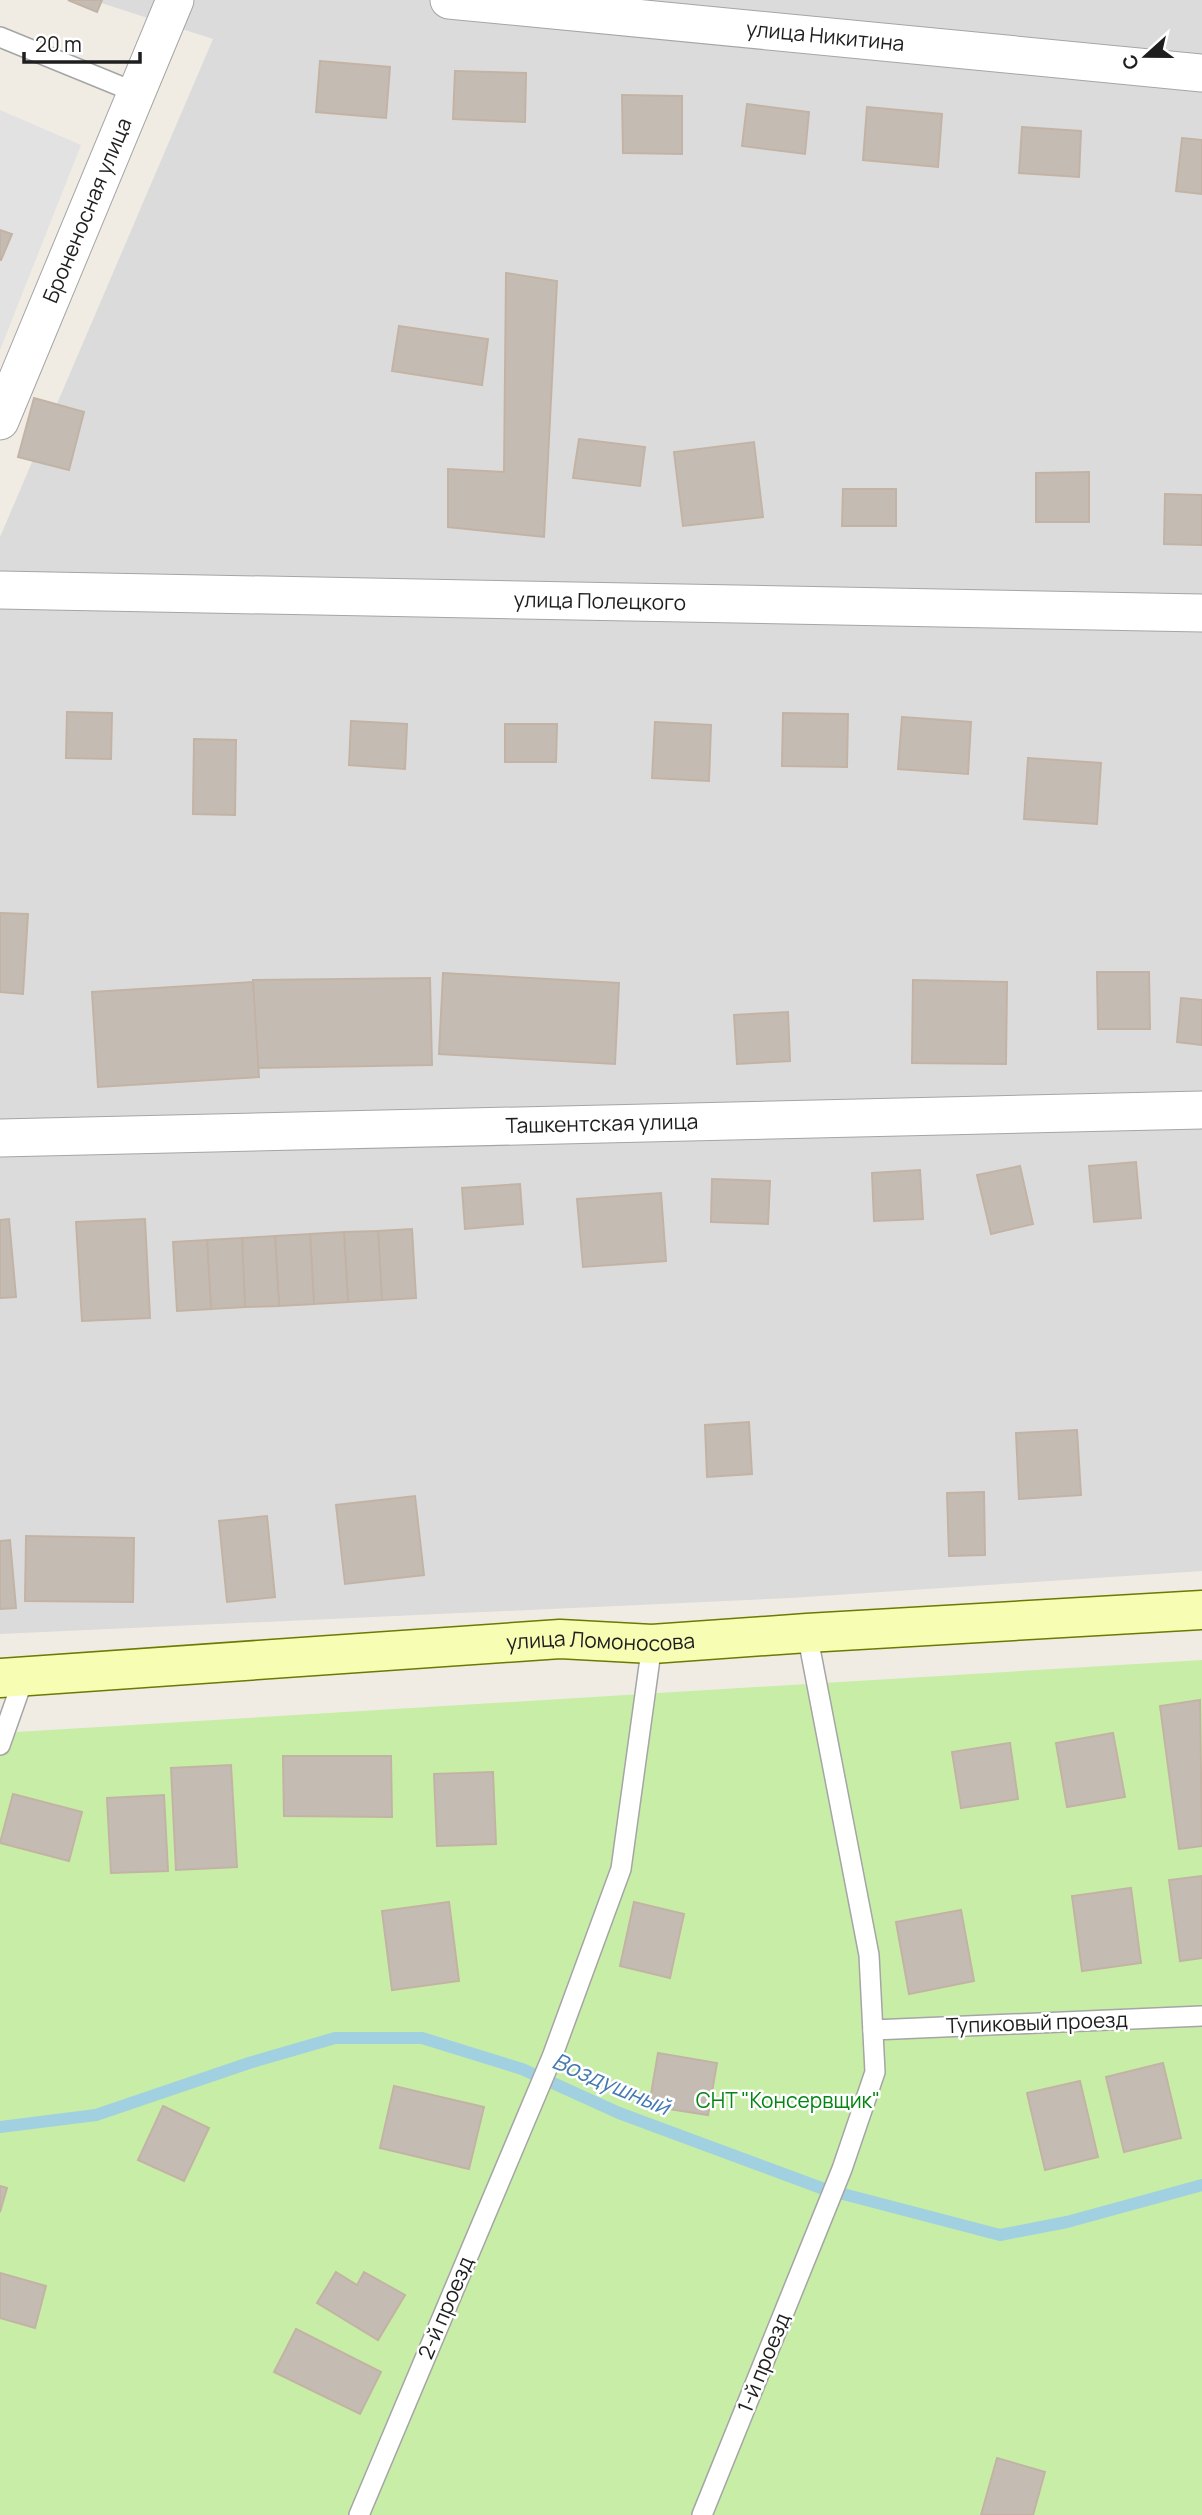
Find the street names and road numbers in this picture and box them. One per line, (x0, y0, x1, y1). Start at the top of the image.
street label: улица Никитина (745, 14, 906, 57)
street label: Броненосная улица (36, 113, 138, 307)
street label: улица Полецкого (513, 585, 686, 616)
street label: Ташкентская улица (505, 1107, 698, 1139)
street label: улица Ломоносова (505, 1624, 696, 1657)
street label: Тупиковый проезд (946, 2005, 1128, 2039)
street label: 2-й проезд (411, 2252, 479, 2363)
street label: 1-й проезд (730, 2309, 796, 2417)

